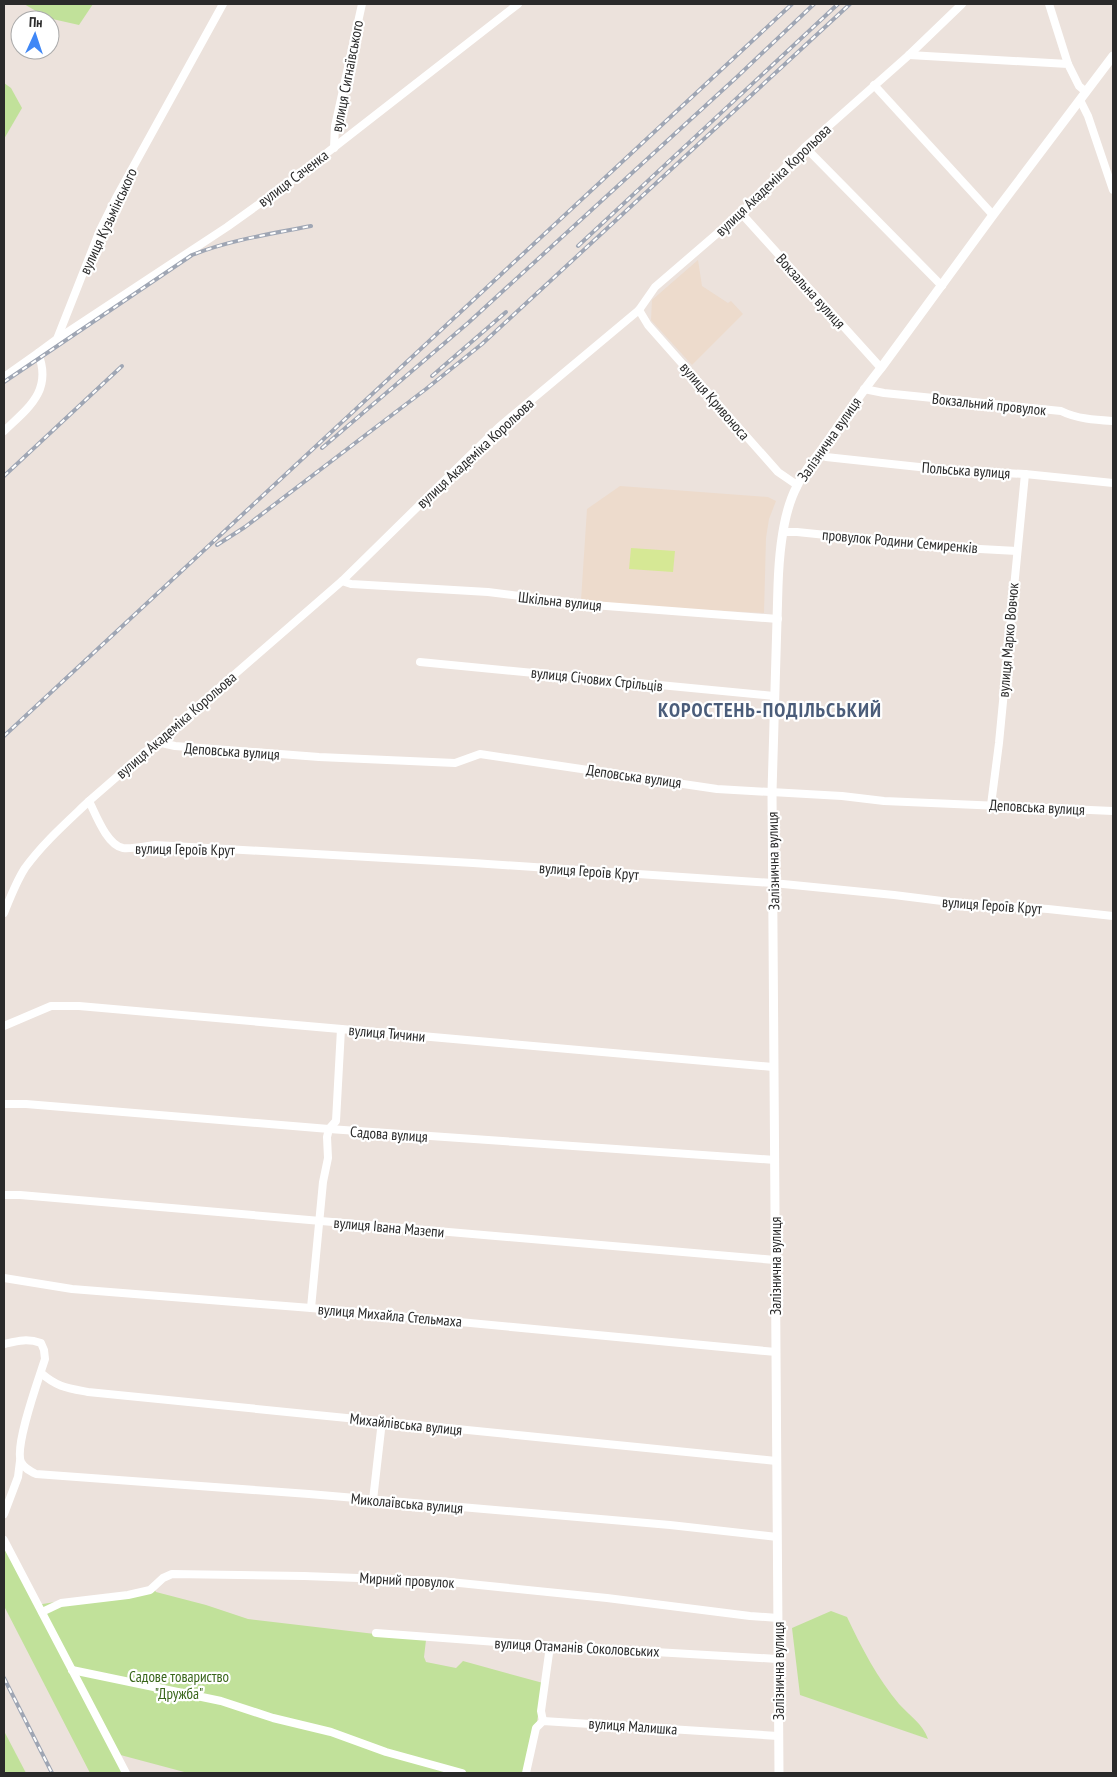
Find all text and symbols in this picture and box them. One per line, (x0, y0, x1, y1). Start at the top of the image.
north arrow (10, 10, 60, 60)
text: Пн (28, 13, 43, 31)
street label: вулиця Сигнаївського (327, 18, 367, 134)
street label: вулиця Академіка Корольова (711, 120, 835, 240)
street label: вулиця Саченка (254, 145, 332, 211)
street label: вулиця Кузьмінського (75, 165, 141, 277)
street label: Вокзальна вулиця (772, 249, 850, 333)
street label: вулиця Кривоноса (676, 358, 754, 444)
street label: Вокзальний провулок (931, 389, 1047, 419)
street label: Залізнична вулиця (793, 393, 865, 485)
street label: вулиця Академіка Корольова (412, 394, 538, 512)
street label: Польська вулиця (921, 457, 1011, 483)
street label: провулок Родини Семиренків (821, 525, 979, 557)
street label: вулиця Марко Вовчок (994, 582, 1022, 698)
street label: Шкільна вулиця (517, 587, 603, 615)
street label: вулиця Січових Стрільців (530, 663, 664, 695)
street label: вулиця Академіка Корольова (112, 667, 240, 783)
district label: КОРОСТЕНЬ-ПОДІЛЬСЬКИЙ (658, 697, 882, 723)
street label: Деповська вулиця (184, 738, 281, 764)
street label: Деповська вулиця (585, 760, 683, 792)
street label: Деповська вулиця (989, 795, 1085, 819)
street label: Залізнична вулиця (763, 811, 783, 910)
street label: вулиця Героїв Крут (135, 839, 235, 859)
street label: вулиця Героїв Крут (538, 858, 640, 884)
street label: вулиця Героїв Крут (941, 892, 1043, 918)
street label: вулиця Тичини (348, 1020, 426, 1046)
street label: Садова вулиця (350, 1122, 429, 1146)
street label: вулиця Івана Мазепи (333, 1213, 445, 1241)
street label: Залізнична вулиця (766, 1217, 785, 1315)
street label: вулиця Михайла Стельмаха (317, 1299, 463, 1331)
street label: Михайлівська вулиця (349, 1409, 463, 1439)
street label: Миколаївська вулиця (350, 1489, 464, 1517)
street label: Мирний провулок (359, 1568, 455, 1592)
street label: Залізнична вулиця (769, 1622, 788, 1720)
street label: вулиця Отаманів Соколовських (494, 1633, 660, 1661)
park label: Садове товариство "Дружба" (129, 1667, 229, 1703)
street label: вулиця Малишка (588, 1713, 678, 1739)

